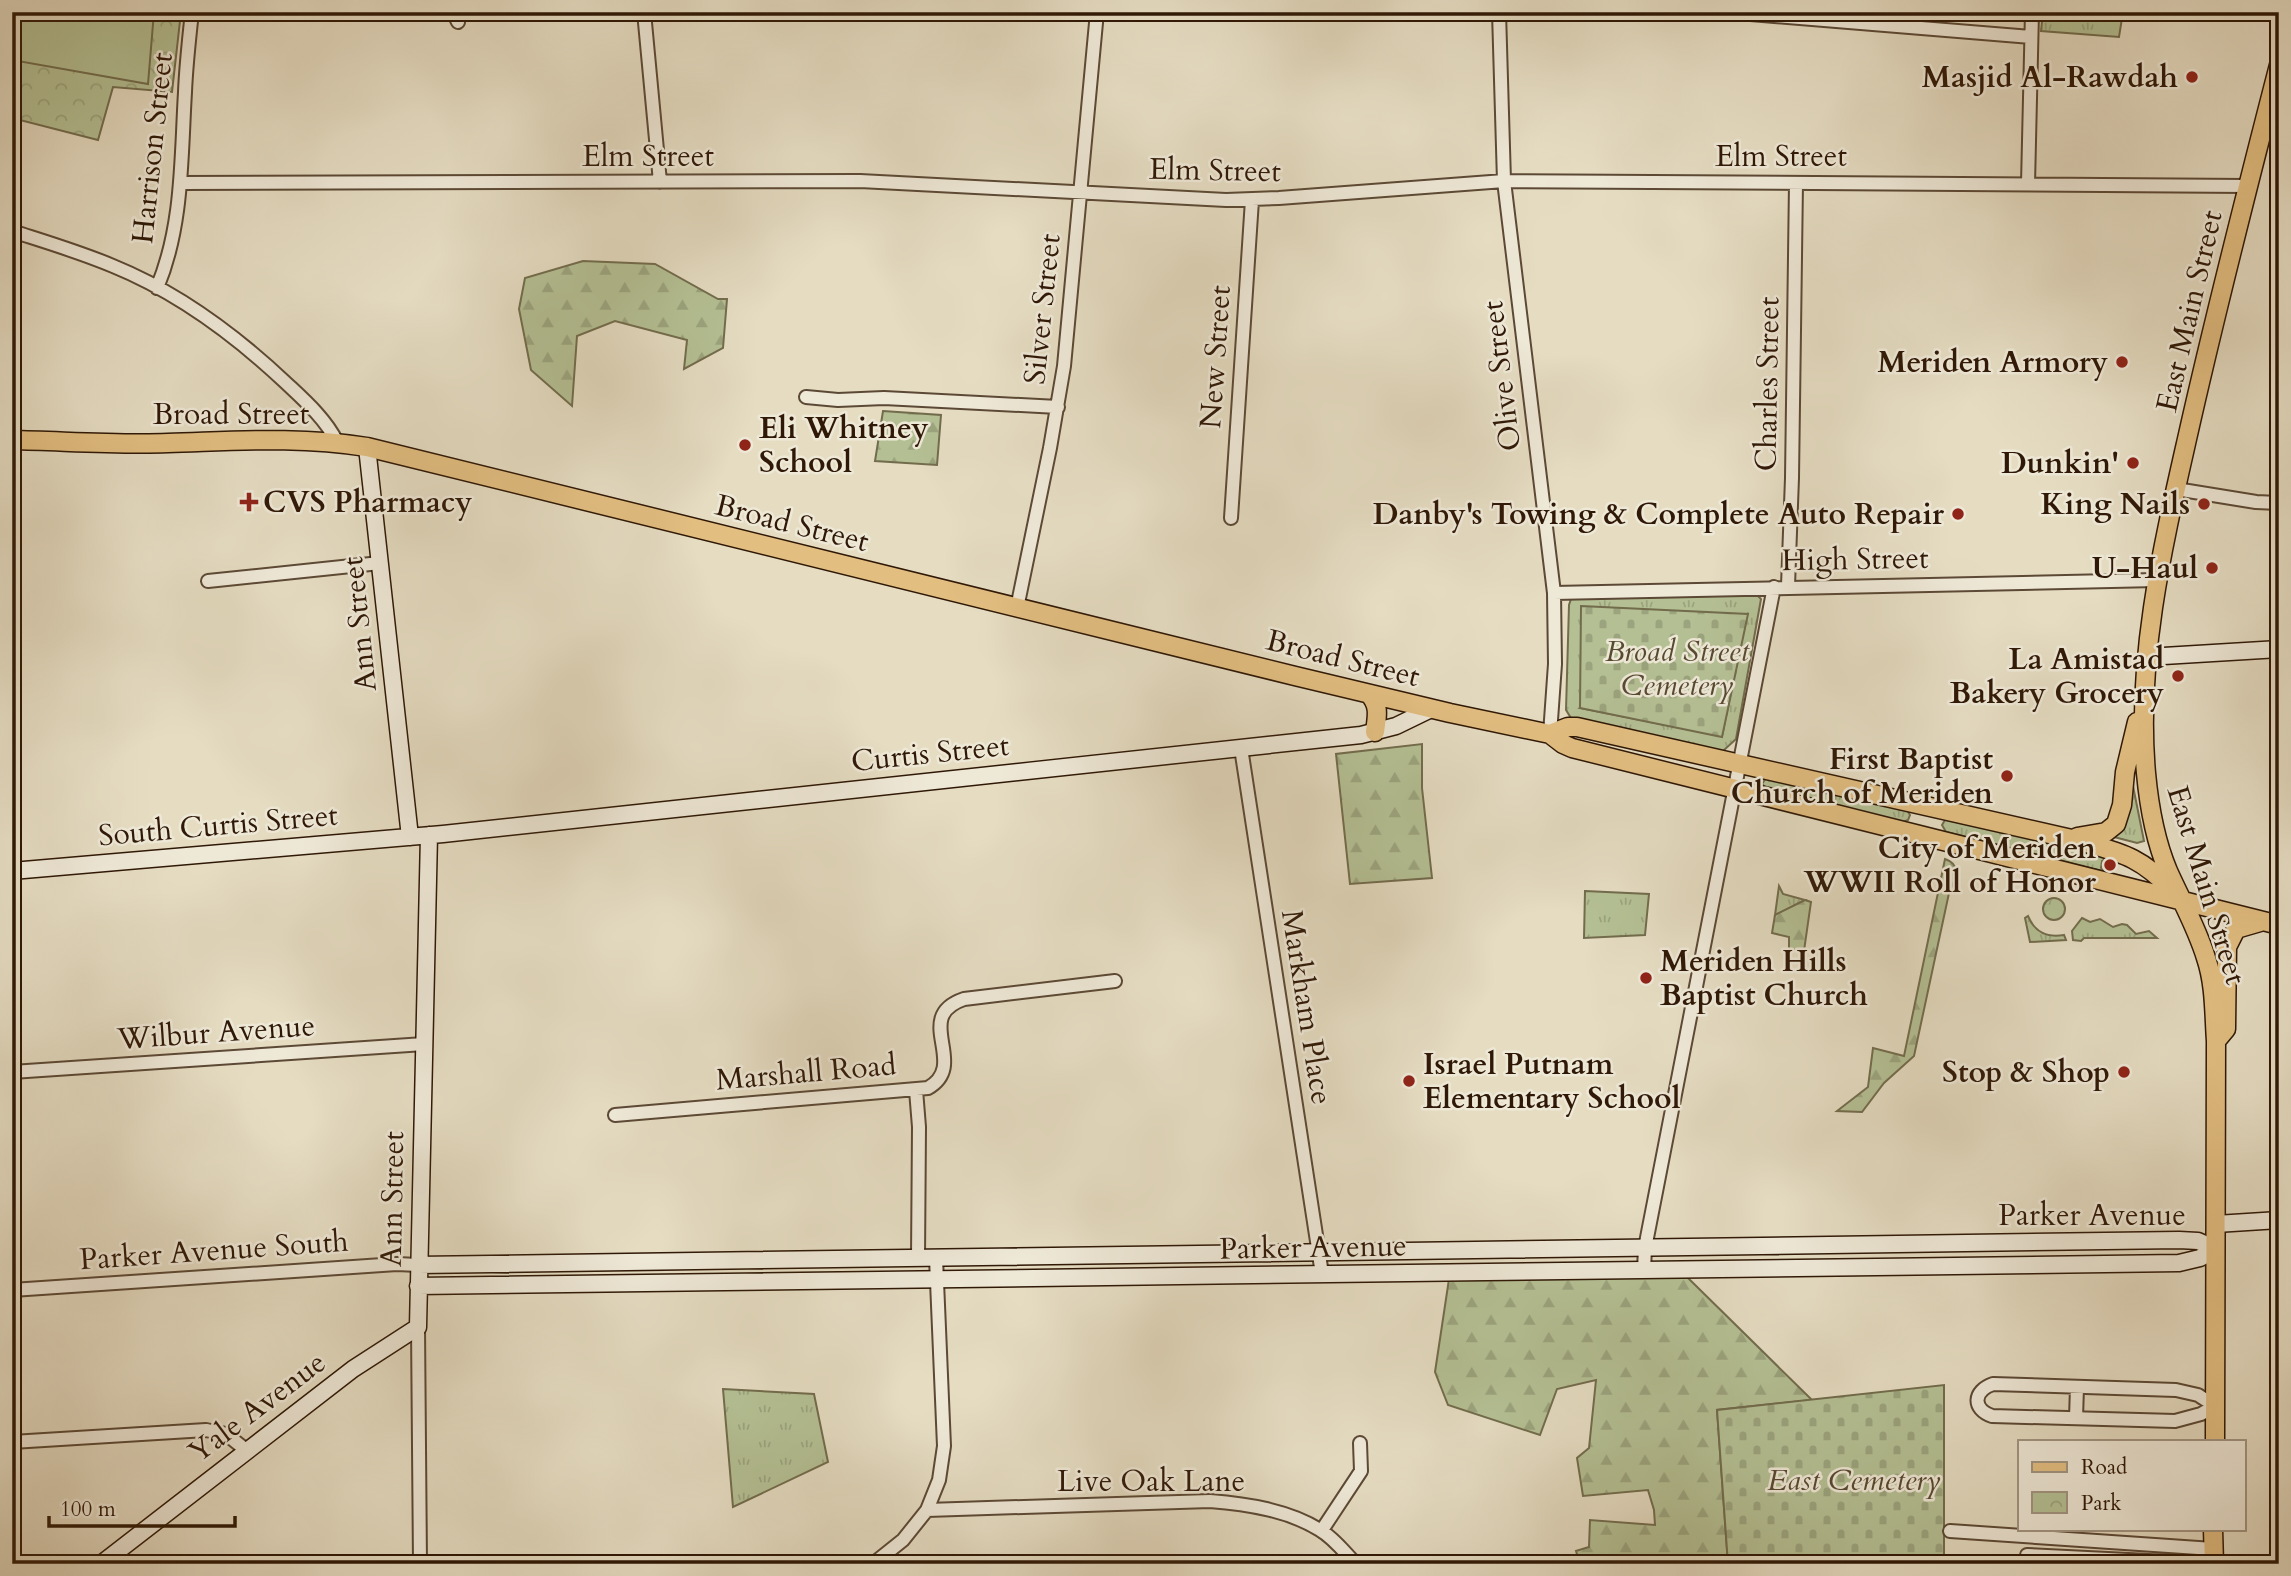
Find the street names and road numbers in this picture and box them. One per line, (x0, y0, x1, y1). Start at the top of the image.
street label: Harrison Street (122, 50, 183, 246)
street label: Elm Street (582, 136, 714, 177)
street label: Elm Street (1715, 136, 1847, 177)
street label: Elm Street (1149, 149, 1282, 192)
street label: East Main Street (2146, 206, 2233, 416)
street label: Silver Street (1014, 231, 1071, 386)
street label: New Street (1190, 284, 1241, 430)
street label: Charles Street (1745, 296, 1790, 472)
street label: Olive Street (1472, 298, 1531, 453)
street label: Broad Street (153, 394, 310, 435)
street label: Broad Street (711, 485, 873, 562)
street label: High Street (1781, 538, 1929, 581)
street label: Ann Street (332, 554, 387, 694)
street label: Broad Street (1262, 620, 1424, 697)
street label: Curtis Street (849, 725, 1012, 782)
street label: East Main Street (2157, 781, 2256, 990)
street label: South Curtis Street (97, 795, 340, 856)
street label: Markham Place (1271, 907, 1342, 1107)
street label: Wilbur Avenue (115, 1005, 316, 1060)
street label: Marshall Road (714, 1044, 898, 1101)
street label: Ann Street (371, 1130, 414, 1267)
street label: Parker Avenue (1998, 1195, 2186, 1236)
street label: Parker Avenue South (78, 1221, 350, 1280)
street label: Parker Avenue (1219, 1225, 1407, 1270)
street label: Yale Avenue (180, 1342, 334, 1472)
street label: Live Oak Lane (1057, 1461, 1245, 1502)

